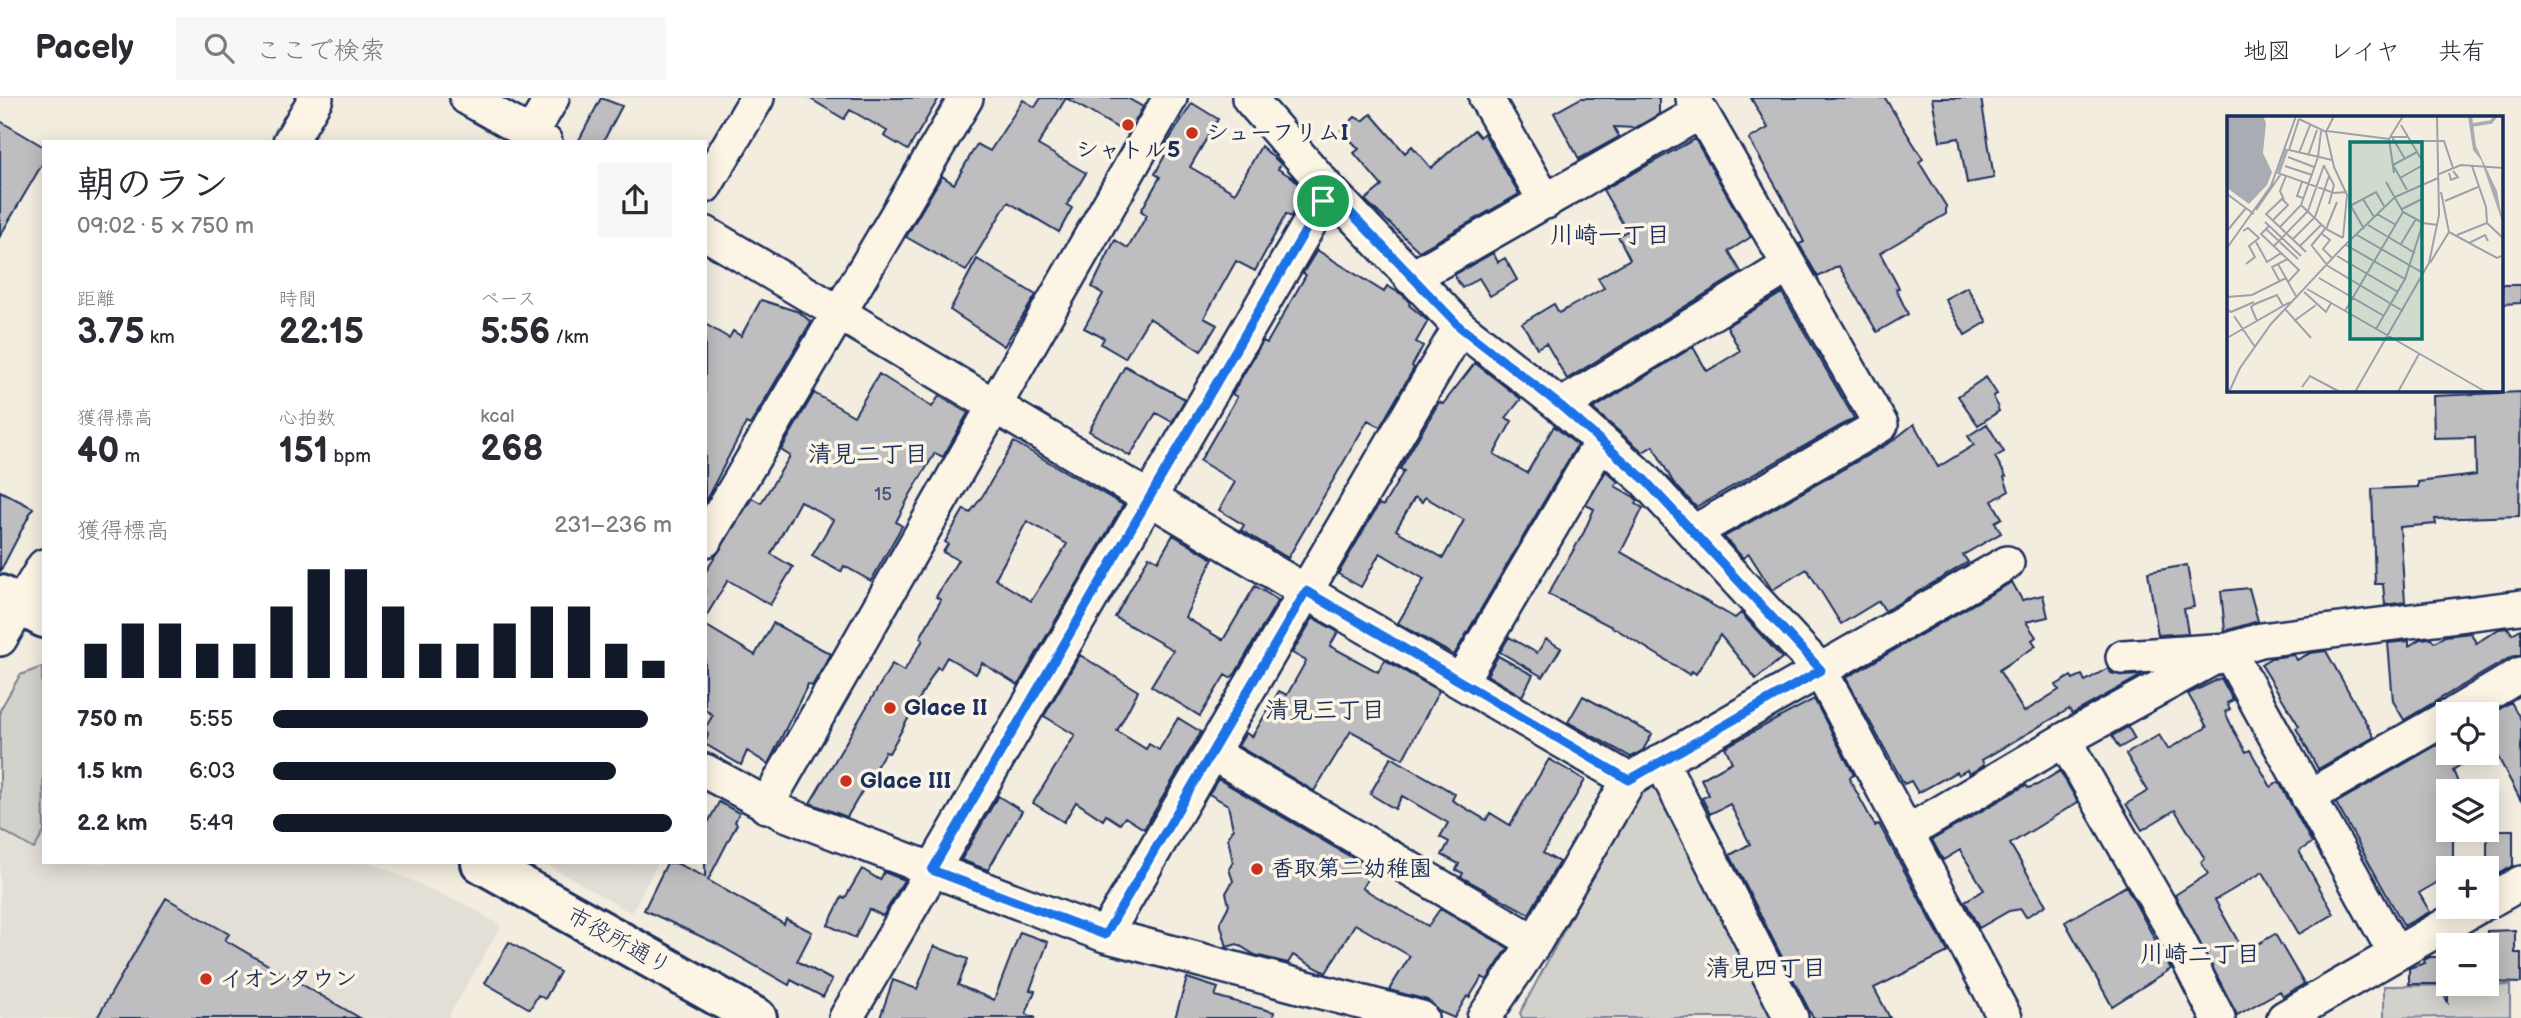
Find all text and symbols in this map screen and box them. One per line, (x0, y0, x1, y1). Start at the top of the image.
search box (176, 17, 666, 80)
text: Pacely (35, 28, 134, 68)
icon: search (200, 29, 238, 67)
text: ここで検索 (256, 36, 386, 67)
text: 地図 (2243, 37, 2291, 66)
text: レイヤ (2329, 37, 2400, 66)
text: 共有 (2438, 37, 2486, 66)
inset map (2227, 116, 2504, 392)
marker: シャトル5 (1120, 117, 1136, 133)
place label: シューフリムI (1206, 119, 1349, 147)
marker: シューフリムI (1184, 125, 1200, 141)
place label: シャトル5 (1076, 136, 1180, 164)
text: 朝のラン (77, 163, 229, 208)
button: share (598, 163, 672, 237)
pin (1293, 171, 1353, 231)
icon: arrive (1304, 182, 1342, 220)
text: 09:02 · 5 × 750 m (77, 212, 254, 240)
district label: 川崎一丁目 (1550, 221, 1670, 250)
text: 距離 (77, 288, 115, 311)
text: 時間 (279, 288, 317, 311)
text: ペース (480, 288, 536, 311)
text: 3.75 (77, 311, 145, 354)
text: 22:15 (279, 311, 364, 354)
text: 5:56 (480, 311, 550, 354)
text: km (145, 326, 175, 349)
text: /km (550, 326, 589, 349)
text: kcal (480, 405, 514, 428)
text: 獲得標高 (77, 407, 153, 430)
text: 心拍数 (279, 407, 336, 430)
text: 268 (480, 428, 544, 471)
text: 40 (77, 430, 119, 473)
text: 151 (279, 430, 328, 473)
district label: 清見二丁目 (808, 440, 928, 469)
text: m (119, 445, 140, 468)
text: bpm (328, 445, 371, 468)
house number: 15 (874, 483, 892, 506)
text: 231–236 m (554, 511, 672, 539)
text: 獲得標高 (77, 517, 169, 545)
place label: Glace II (904, 694, 988, 722)
district label: 清見三丁目 (1265, 696, 1385, 725)
marker: Glace II (882, 700, 898, 716)
map controls (2436, 702, 2499, 996)
button: locate (2436, 702, 2499, 765)
text: 750 m (77, 705, 143, 733)
text: 5:55 (189, 705, 233, 733)
text: 1.5 km (77, 757, 143, 785)
text: 6:03 (189, 757, 235, 785)
place label: Glace III (860, 767, 951, 795)
marker: Glace III (838, 773, 854, 789)
button: layers (2436, 779, 2499, 842)
text: 2.2 km (77, 809, 148, 837)
text: 5:49 (189, 809, 234, 837)
place label: 香取第二幼稚園 (1271, 855, 1432, 883)
button: + (2436, 856, 2499, 919)
marker: 香取第二幼稚園 (1249, 861, 1265, 877)
street label: 市役所通り (562, 901, 676, 981)
button: − (2436, 933, 2499, 996)
district label: 川崎二丁目 (2140, 940, 2260, 969)
district label: 清見四丁目 (1706, 954, 1826, 983)
place label: イオンタウン (220, 965, 358, 993)
marker: イオンタウン (198, 971, 214, 987)

